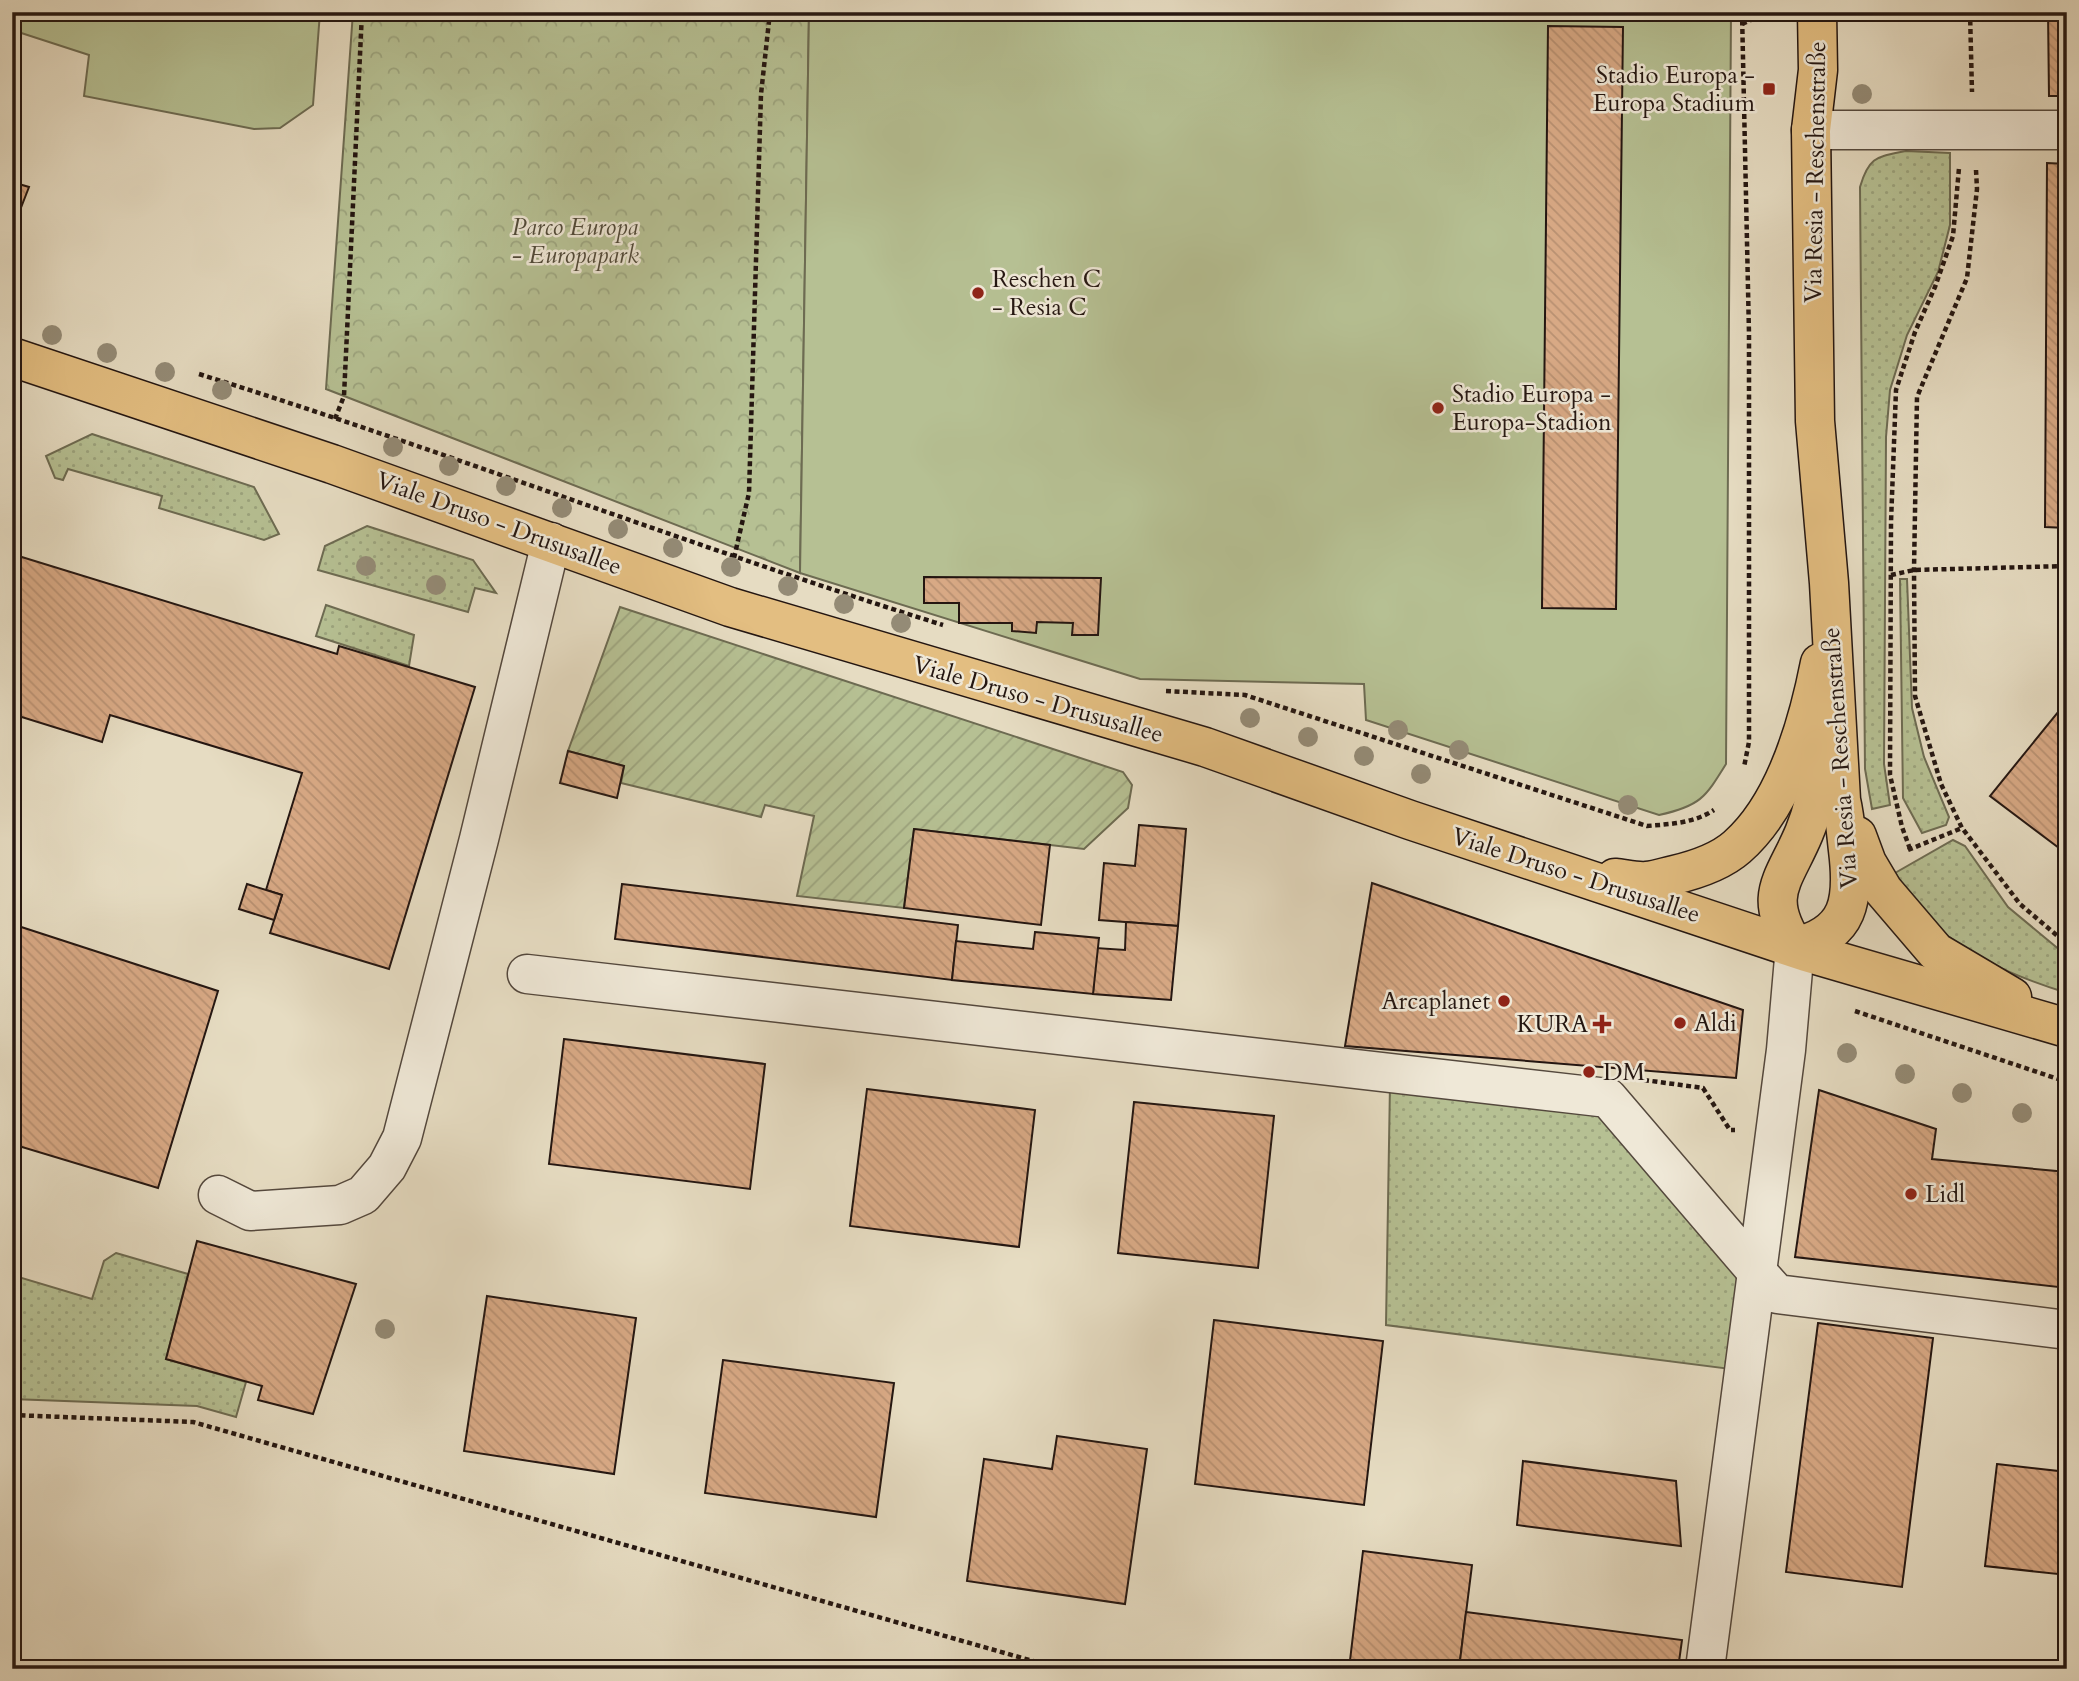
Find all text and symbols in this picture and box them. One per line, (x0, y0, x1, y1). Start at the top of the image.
street label: Via Resia - Reschenstraße (1797, 41, 1834, 303)
place label: Stadio Europa - Europa Stadium (1593, 59, 1756, 120)
marker: Stadio Europa - Europa Stadium (1761, 81, 1777, 97)
park label: Parco Europa - Europapark (511, 211, 639, 272)
place label: Reschen C - Resia C (992, 263, 1101, 324)
marker: Reschen C - Resia C (970, 285, 986, 301)
place label: Stadio Europa - Europa-Stadion (1452, 378, 1612, 439)
marker: Stadio Europa - Europa-Stadion (1430, 400, 1446, 416)
street label: Viale Druso - Drususallee (371, 464, 626, 583)
street label: Via Resia - Reschenstraße (1815, 626, 1866, 890)
street label: Viale Druso - Drususallee (909, 648, 1167, 751)
street label: Viale Druso - Drususallee (1447, 820, 1704, 931)
place label: Arcaplanet (1381, 985, 1490, 1018)
marker: Arcaplanet (1496, 993, 1512, 1009)
place label: Aldi (1694, 1007, 1737, 1040)
place label: KURA (1517, 1008, 1589, 1041)
marker: Aldi (1672, 1015, 1688, 1031)
marker: KURA (1594, 1016, 1610, 1032)
place label: DM (1603, 1056, 1646, 1089)
marker: DM (1581, 1064, 1597, 1080)
place label: Lidl (1925, 1178, 1965, 1211)
marker: Lidl (1903, 1186, 1919, 1202)

